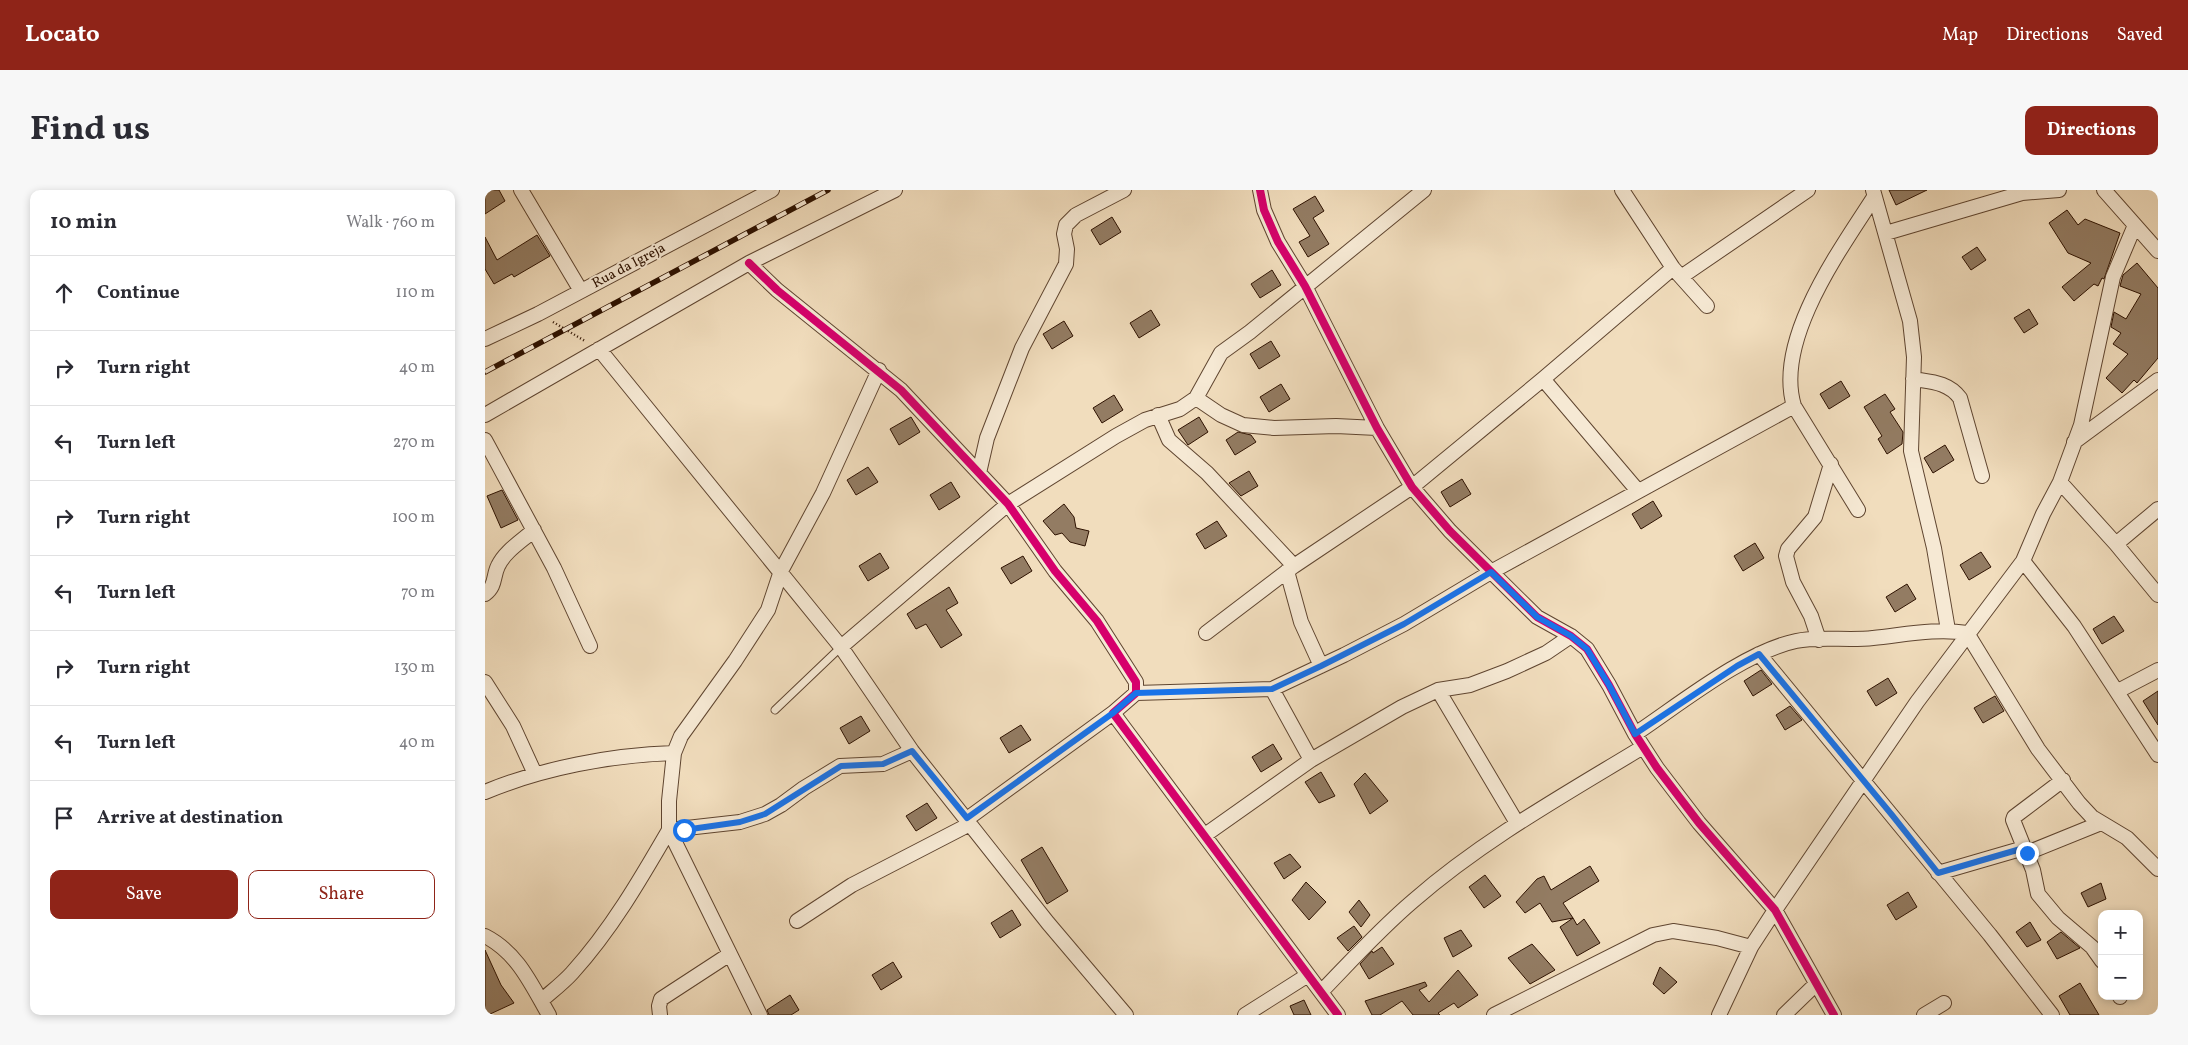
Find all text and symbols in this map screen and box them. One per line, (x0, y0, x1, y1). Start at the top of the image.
text: Locato (25, 18, 100, 52)
text: Map (1942, 23, 1978, 48)
text: Directions (2006, 23, 2089, 48)
text: Saved (2117, 23, 2163, 48)
text: Find us (30, 106, 150, 154)
button: Directions (2025, 106, 2158, 155)
text: 10 min (50, 208, 117, 237)
text: Walk · 760 m (346, 212, 435, 234)
street label: Rua da Igreja (589, 239, 669, 293)
icon: ahead (50, 279, 78, 307)
text: Continue (97, 280, 180, 306)
text: 110 m (396, 282, 435, 304)
icon: right (50, 354, 78, 382)
text: Turn right (97, 355, 190, 381)
text: 40 m (399, 357, 435, 379)
icon: left (50, 429, 78, 457)
text: Turn left (97, 430, 176, 456)
text: 270 m (393, 432, 435, 454)
icon: right (50, 504, 78, 532)
text: Turn right (97, 505, 190, 531)
text: 100 m (392, 507, 435, 529)
icon: left (50, 579, 78, 607)
text: Turn left (97, 580, 176, 606)
text: 70 m (401, 582, 435, 604)
icon: right (50, 654, 78, 682)
text: Turn right (97, 655, 190, 681)
text: 130 m (394, 657, 435, 679)
icon: left (50, 729, 78, 757)
text: Turn left (97, 730, 176, 756)
text: 40 m (399, 732, 435, 754)
icon: arrive (50, 804, 78, 832)
text: Arrive at destination (97, 805, 283, 831)
route start (673, 819, 696, 842)
route end (2016, 842, 2039, 865)
button: Save (50, 870, 238, 919)
button: Share (248, 870, 435, 919)
map controls (2098, 910, 2143, 1000)
button: + (2098, 910, 2143, 955)
button: − (2098, 955, 2143, 1000)

